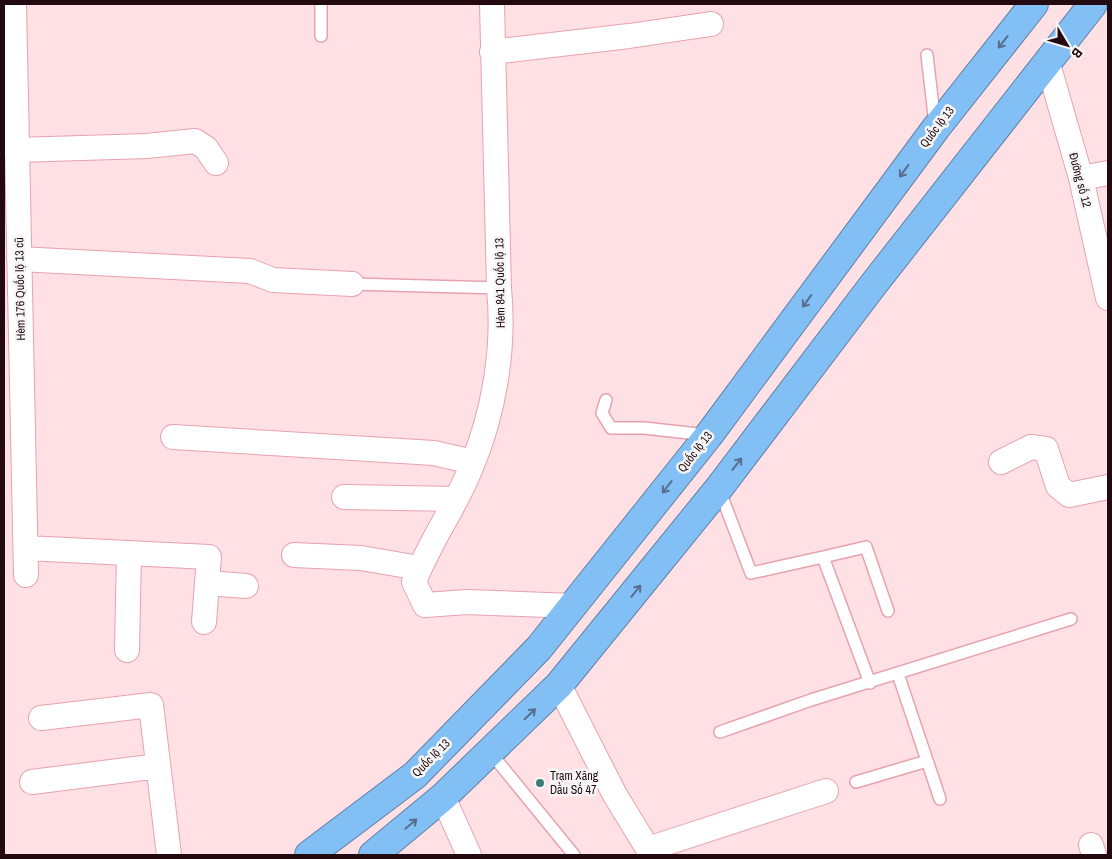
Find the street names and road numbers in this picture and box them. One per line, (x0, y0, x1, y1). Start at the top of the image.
street label: Quốc lộ 13 (916, 103, 958, 151)
street label: Đường số 12 (1065, 151, 1095, 209)
street label: Hèm 176 Quốc lộ 13 cũ (11, 237, 29, 341)
street label: Hẻm 841 Quốc lộ 13 (491, 238, 509, 328)
street label: Quốc lộ 13 (674, 428, 716, 476)
street label: Quốc lộ 13 (409, 736, 453, 780)

